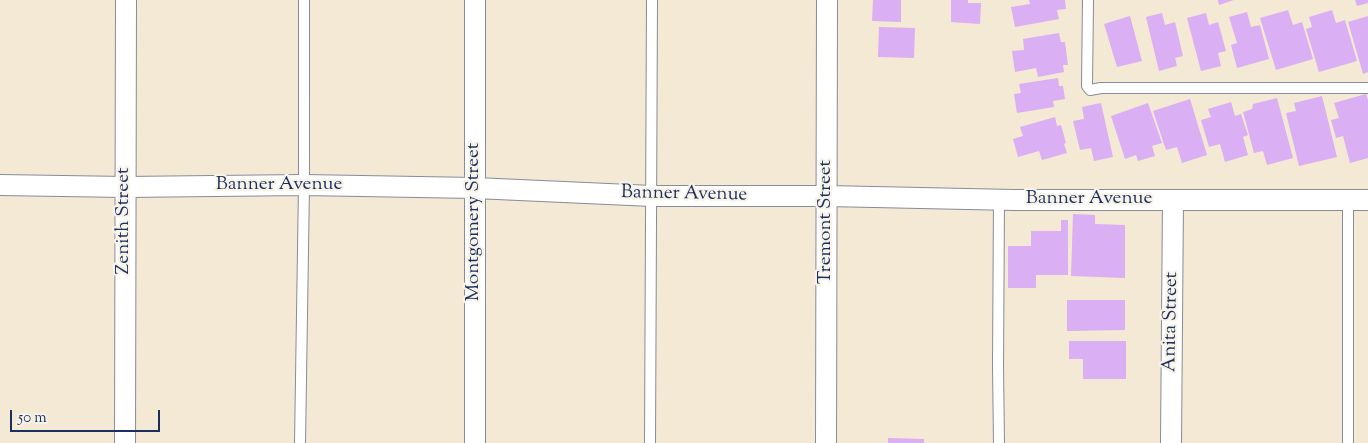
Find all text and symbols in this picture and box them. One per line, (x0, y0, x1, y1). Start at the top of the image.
street label: Montgomery Street (464, 143, 486, 301)
street label: Tremont Street (816, 160, 838, 284)
street label: Zenith Street (114, 168, 136, 274)
street label: Banner Avenue (216, 175, 342, 197)
street label: Banner Avenue (621, 182, 747, 208)
street label: Banner Avenue (1026, 189, 1152, 211)
street label: Anita Street (1160, 272, 1184, 372)
scale bar (12, 400, 162, 432)
text: 50 m (18, 408, 47, 429)

